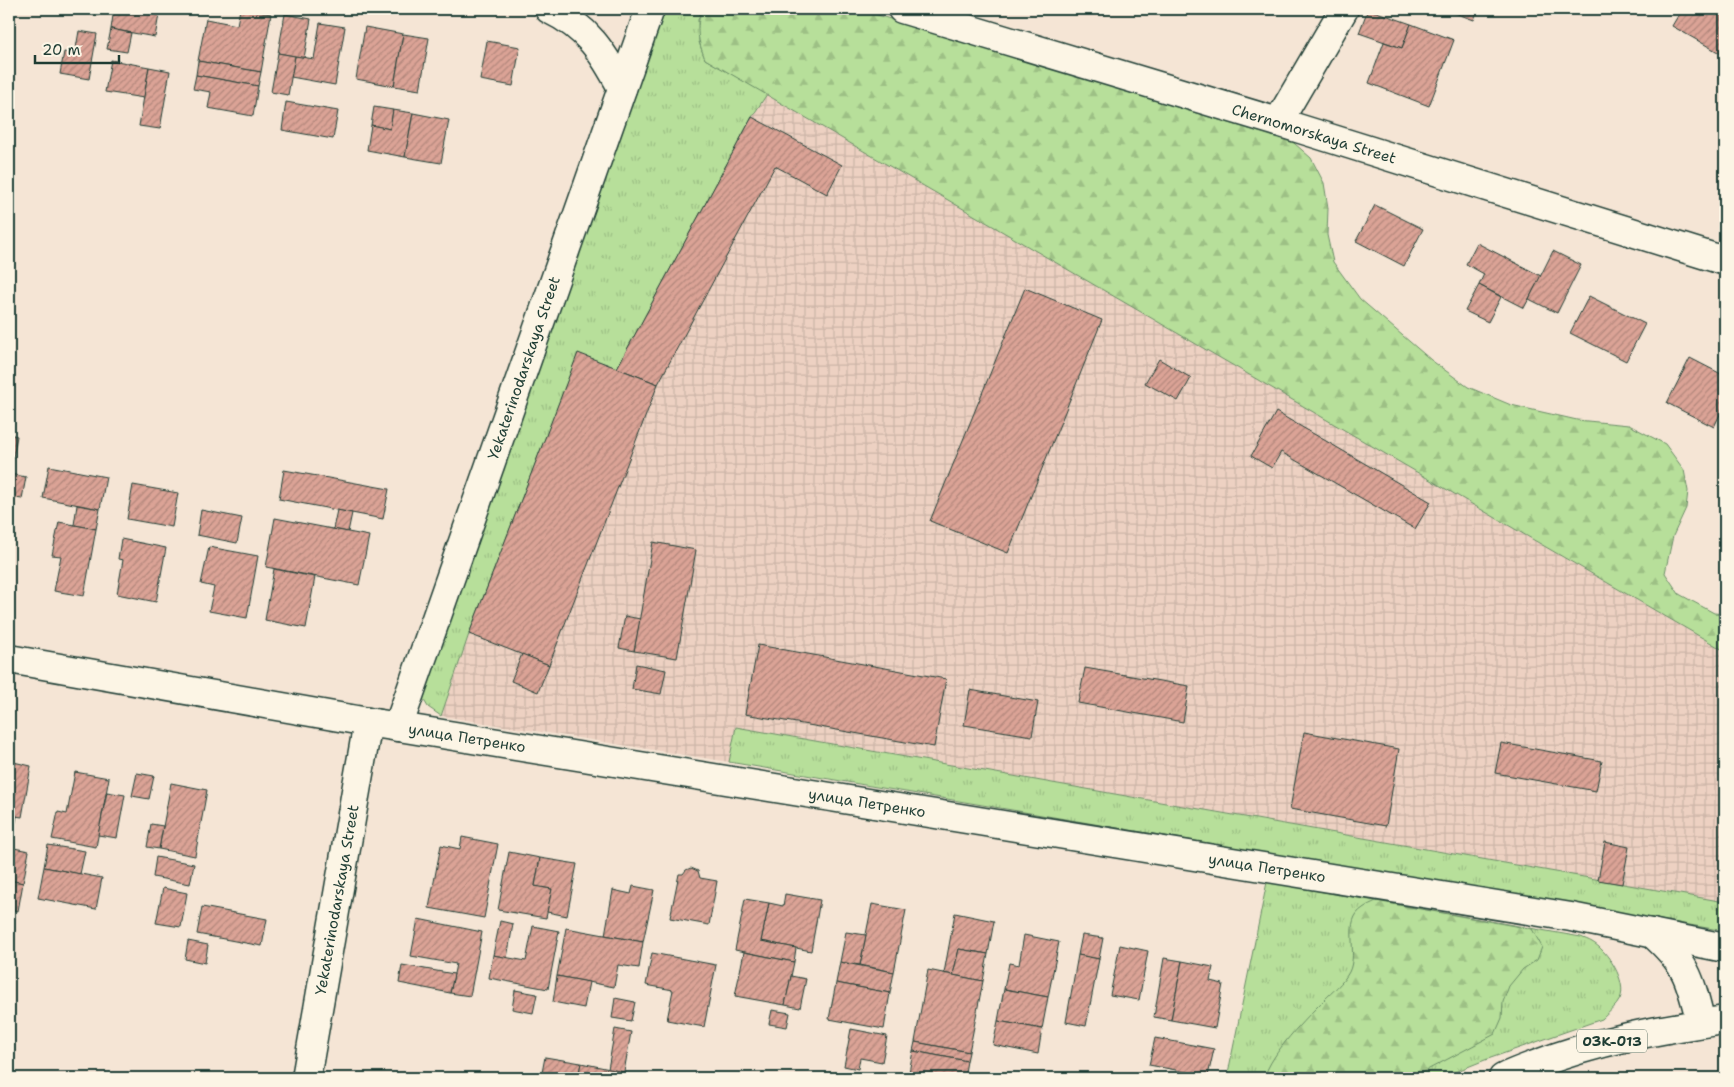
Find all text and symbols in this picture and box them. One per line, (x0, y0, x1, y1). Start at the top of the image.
scale bar (35, 32, 119, 64)
text: 20 m (42, 40, 81, 60)
street label: Chernomorskaya Street (1229, 99, 1399, 169)
street label: Yekaterinodarskaya Street (483, 274, 565, 462)
street label: улица Петренко (407, 719, 527, 757)
street label: улица Петренко (807, 784, 927, 822)
street label: Yekaterinodarskaya Street (310, 803, 364, 997)
street label: улица Петренко (1207, 849, 1327, 887)
road number: 03К-013 (1577, 1030, 1647, 1052)

